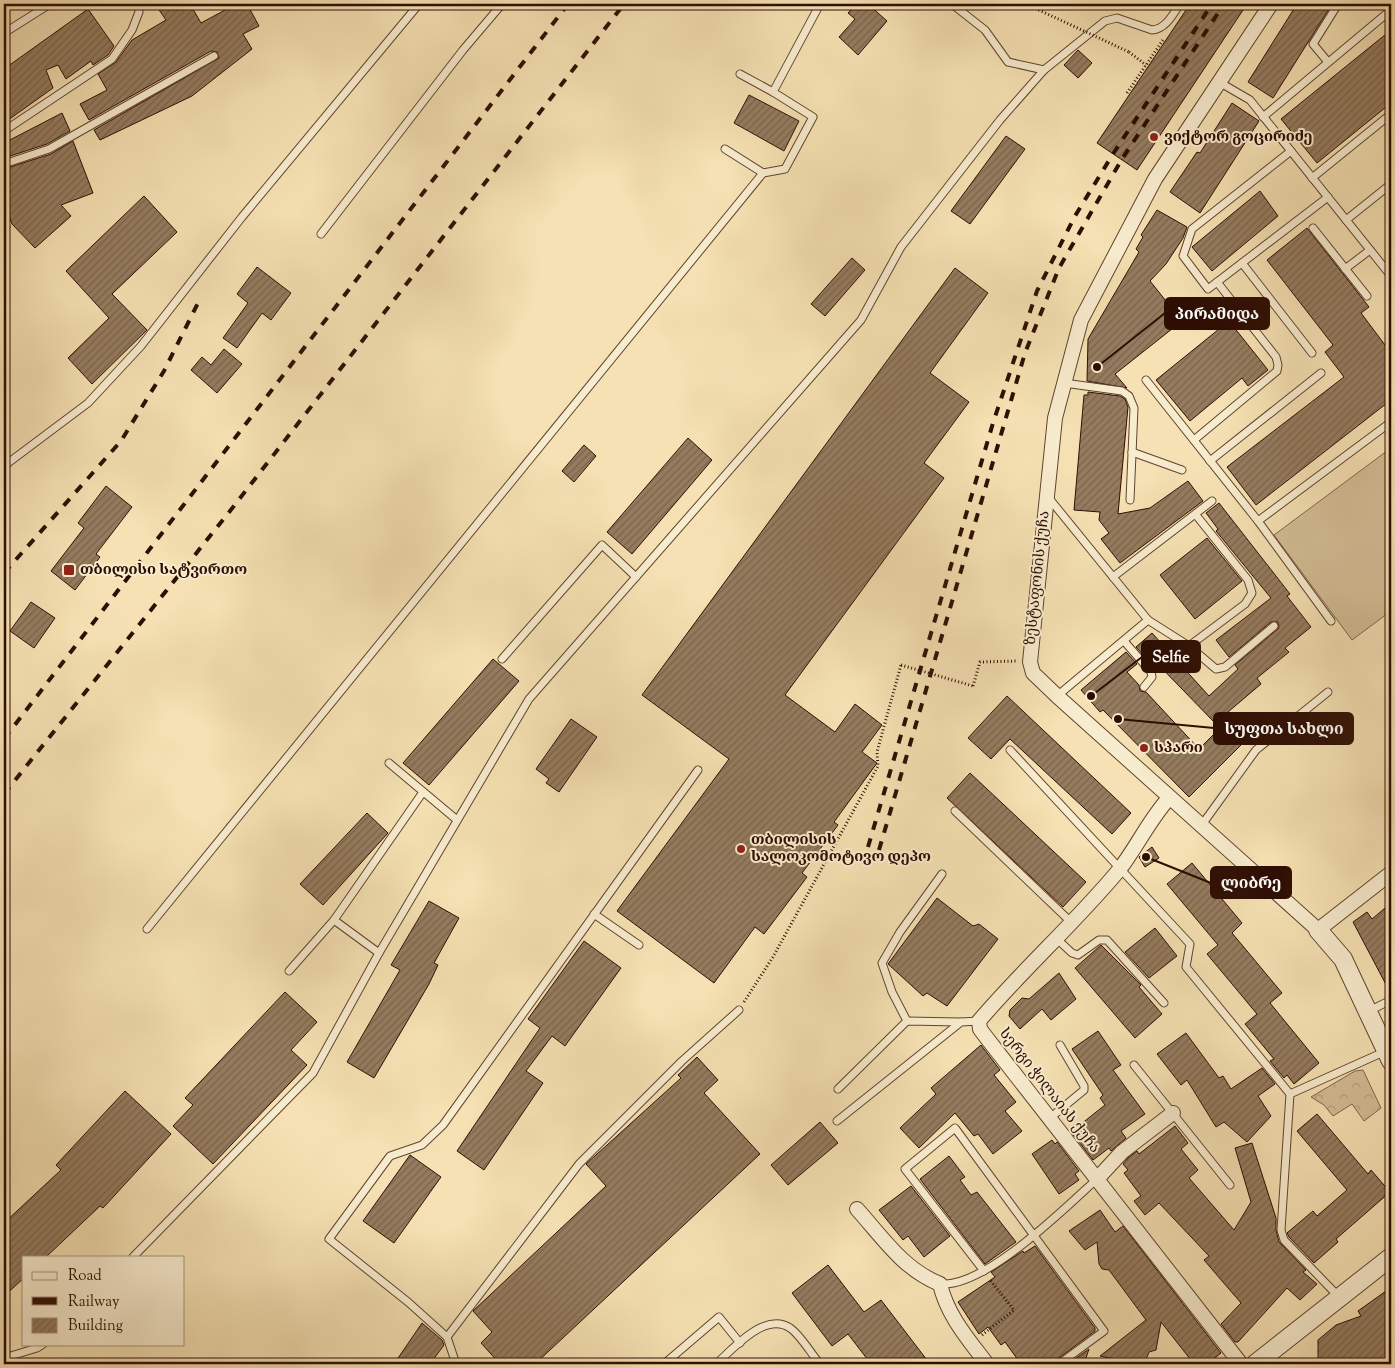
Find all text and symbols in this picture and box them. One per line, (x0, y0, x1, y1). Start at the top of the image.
place label: ვიქტორ გოცირიძე (1164, 127, 1313, 148)
marker: ვიქტორ გოცირიძე (1148, 131, 1160, 143)
callout: პირამიდა (1165, 298, 1269, 329)
text: პირამიდა (1175, 304, 1259, 327)
street label: ზესტაფონის ქუჩა (1021, 510, 1055, 646)
place label: თბილისი სატვირთო (80, 560, 247, 581)
marker: თბილისი სატვირთო (62, 563, 76, 577)
callout: Selfie (1142, 641, 1200, 672)
text: Selfie (1152, 647, 1190, 670)
callout: სუფთა სახლი (1214, 713, 1353, 744)
text: სუფთა სახლი (1224, 719, 1344, 742)
place label: სპარი (1154, 738, 1203, 759)
marker: სპარი (1138, 742, 1150, 754)
place label: თბილისის სალოკომოტივო დეპო (751, 830, 931, 868)
marker: თბილისის სალოკომოტივო დეპო (735, 843, 747, 855)
callout: ლიბრე (1211, 867, 1291, 898)
text: ლიბრე (1221, 873, 1281, 896)
street label: სერგი ჭილაიას ქუჩა (993, 1024, 1105, 1158)
legend (22, 1256, 185, 1346)
text: Road (68, 1266, 102, 1287)
text: Railway (68, 1292, 120, 1313)
text: Building (68, 1316, 123, 1337)

